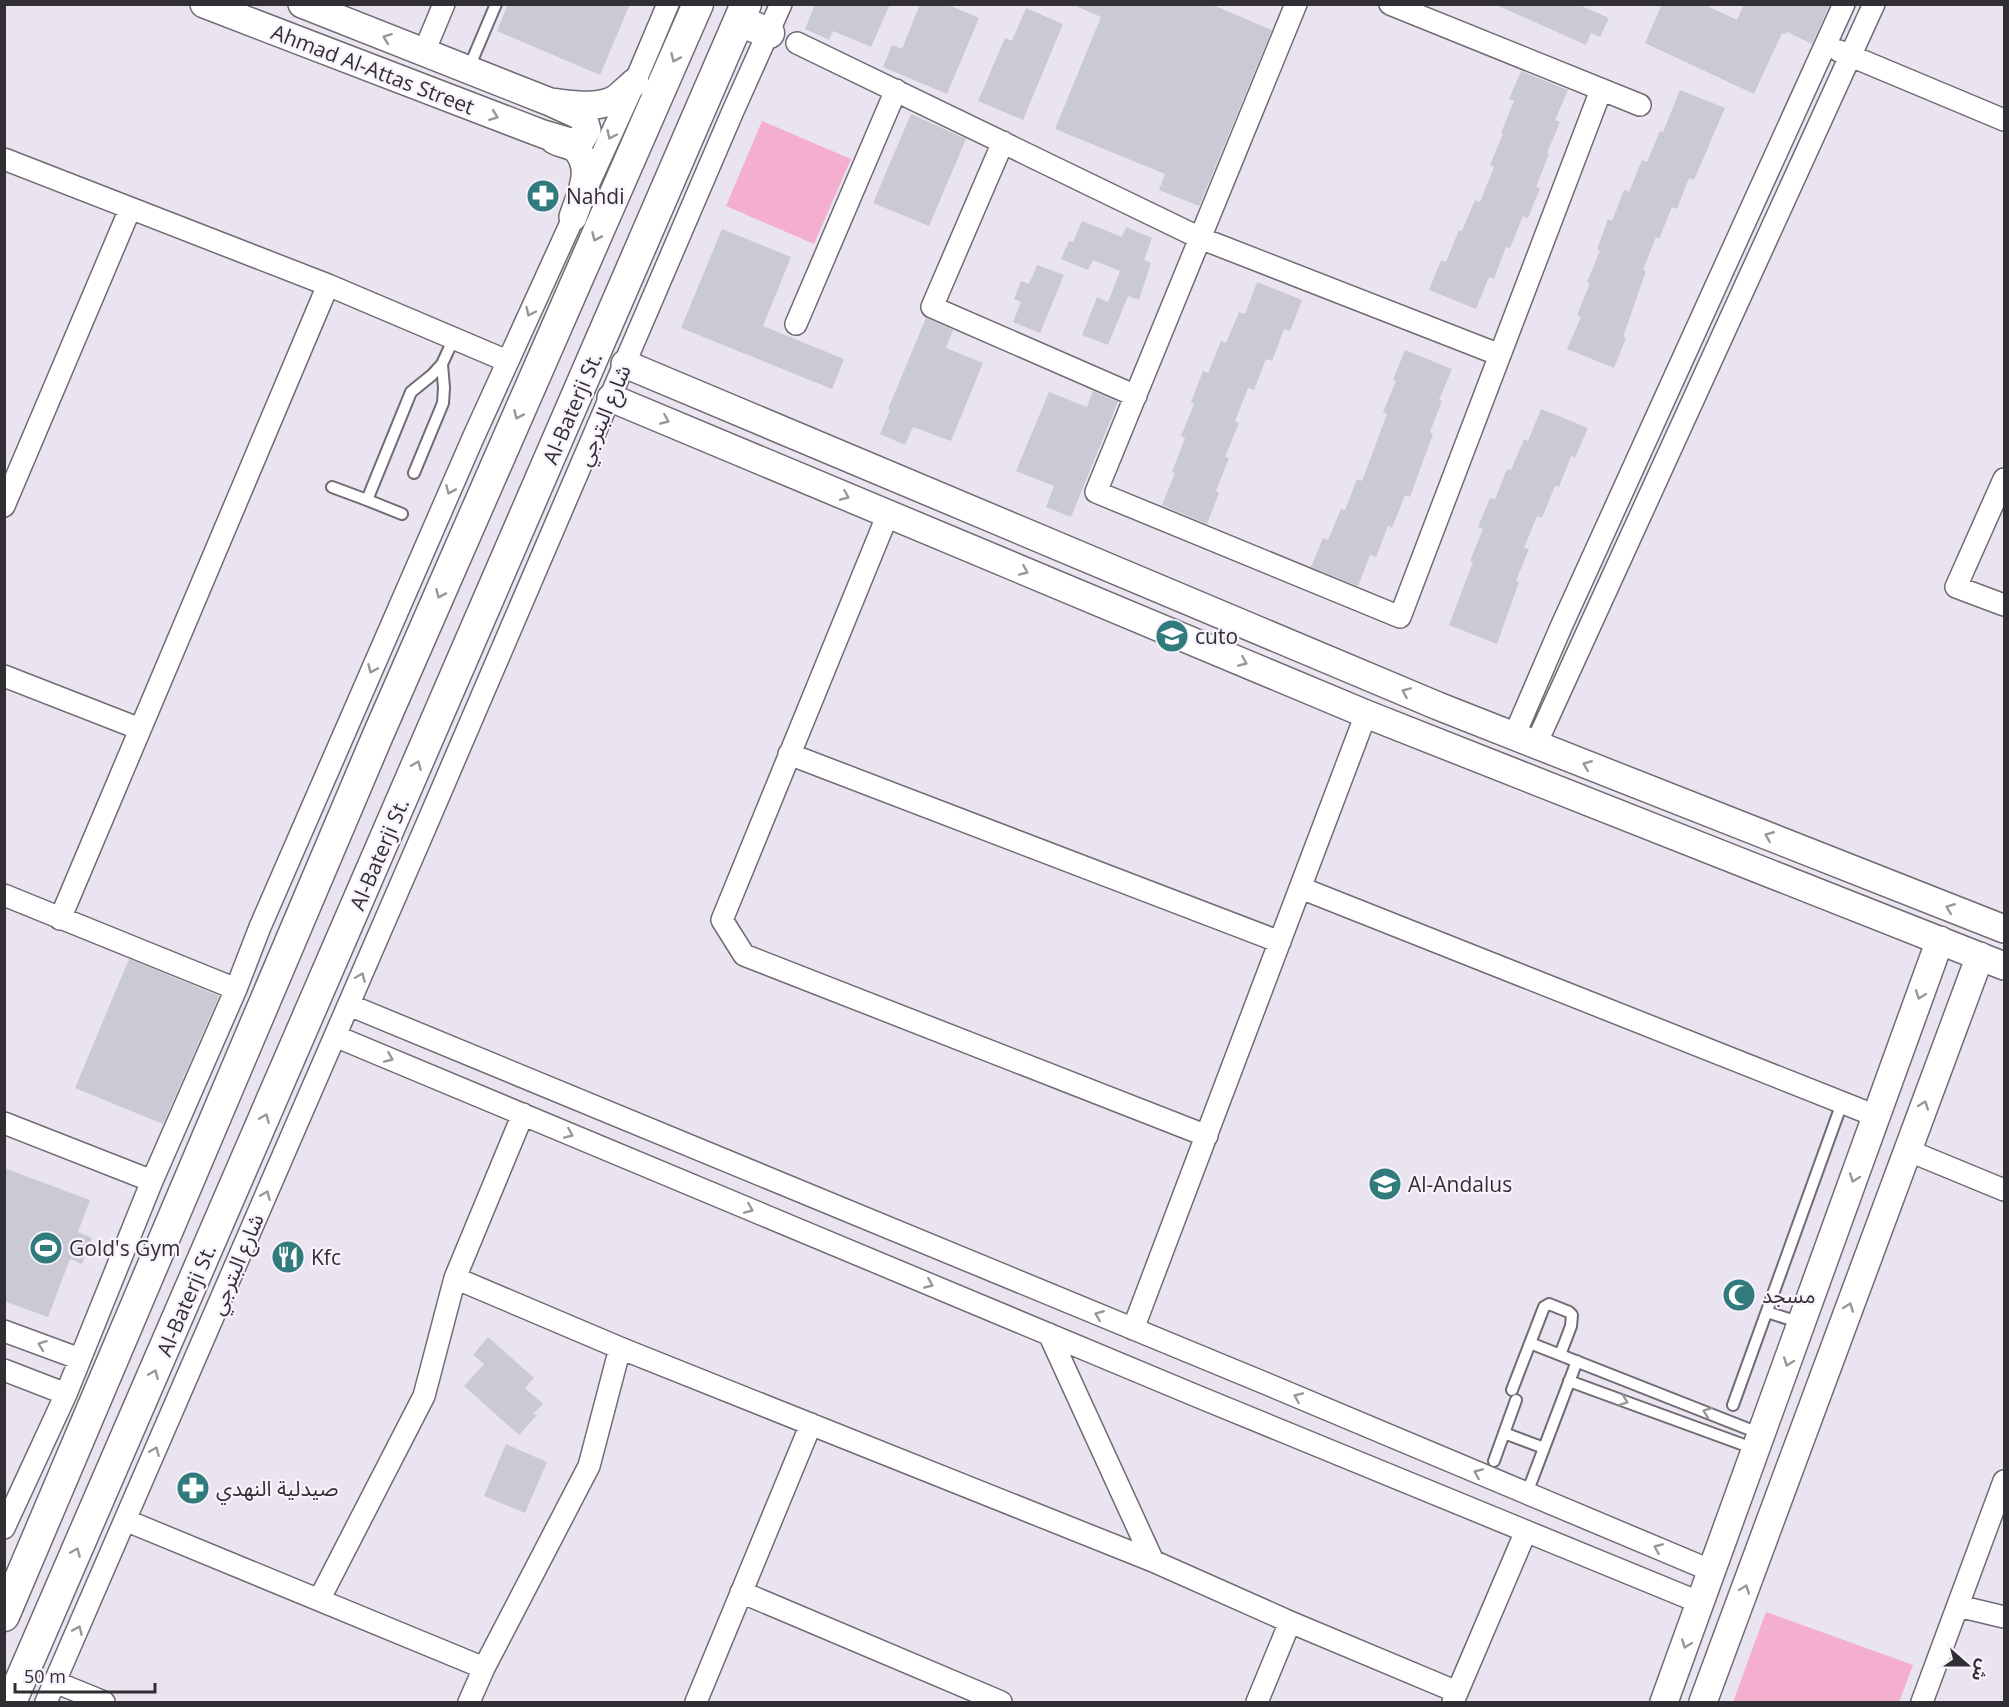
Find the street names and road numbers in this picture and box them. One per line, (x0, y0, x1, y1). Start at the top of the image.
street label: Ahmad Al-Attas Street (268, 17, 478, 121)
street label: Al-Baterji St. (536, 348, 608, 468)
street label: شارع البترجي (569, 360, 639, 471)
street label: Al-Baterji St. (343, 794, 415, 914)
street label: شارع البترجي (202, 1209, 272, 1320)
street label: Al-Baterji St. (150, 1240, 222, 1360)

